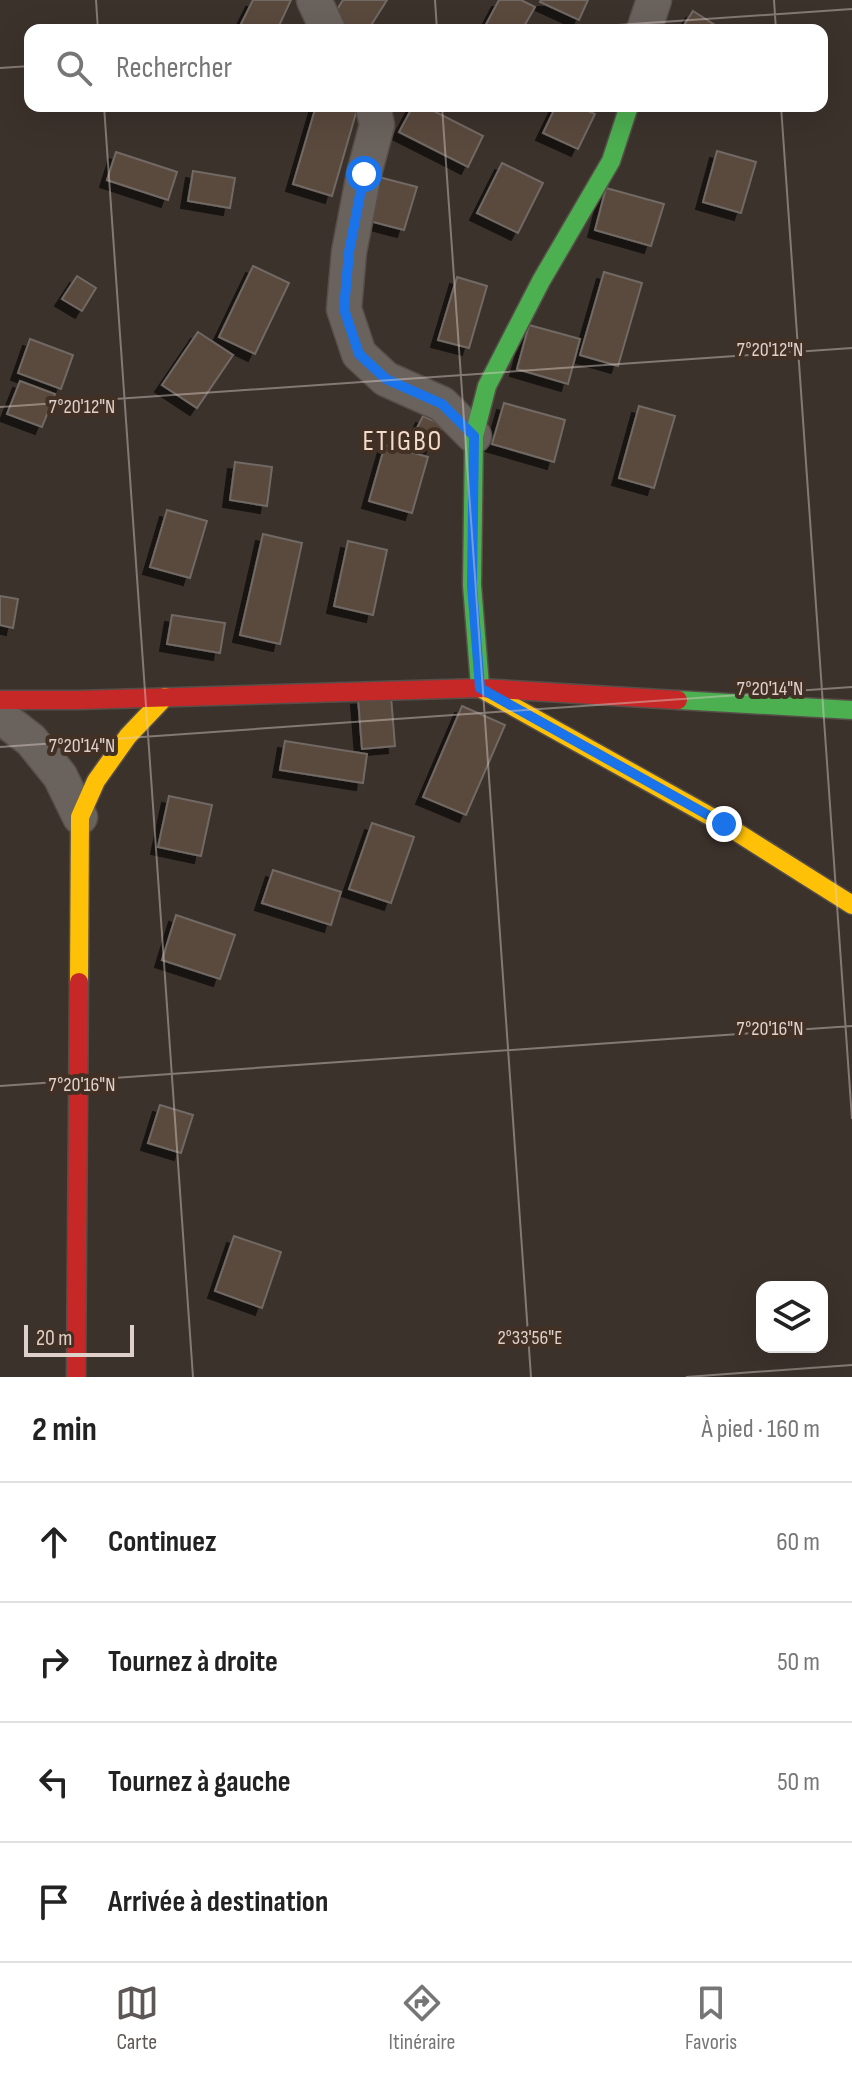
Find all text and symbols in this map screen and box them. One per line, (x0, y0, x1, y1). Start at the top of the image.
search box (24, 24, 828, 112)
icon: search (52, 46, 96, 90)
text: Rechercher (116, 50, 232, 86)
route start (346, 156, 382, 192)
text: 7°20'12"N (737, 338, 803, 362)
text: 7°20'12"N (49, 395, 115, 419)
district label: ETIGBO (363, 425, 443, 458)
text: 7°20'14"N (737, 677, 803, 701)
text: 7°20'14"N (49, 734, 115, 758)
route end (706, 806, 742, 842)
text: 7°20'16"N (737, 1017, 803, 1041)
text: 7°20'16"N (49, 1073, 115, 1097)
map controls (756, 1281, 828, 1353)
button: layers (756, 1281, 828, 1353)
scale bar (24, 1321, 134, 1357)
text: 20 m (36, 1325, 73, 1352)
text: 2°33'56"E (498, 1326, 562, 1350)
text: 2 min (32, 1409, 97, 1450)
text: À pied · 160 m (701, 1414, 820, 1445)
icon: ahead (32, 1520, 76, 1564)
text: Continuez (108, 1524, 217, 1560)
text: 60 m (776, 1527, 820, 1558)
icon: right (32, 1640, 76, 1684)
text: Tournez à droite (108, 1644, 278, 1680)
text: 50 m (777, 1647, 820, 1678)
icon: left (32, 1760, 76, 1804)
text: Tournez à gauche (108, 1764, 291, 1800)
text: 50 m (777, 1767, 820, 1798)
icon: arrive (32, 1880, 76, 1924)
text: Arrivée à destination (108, 1884, 328, 1920)
tab: Carte (115, 1981, 159, 2056)
tab: Itinéraire (389, 1981, 455, 2056)
tab: Favoris (685, 1981, 737, 2056)

